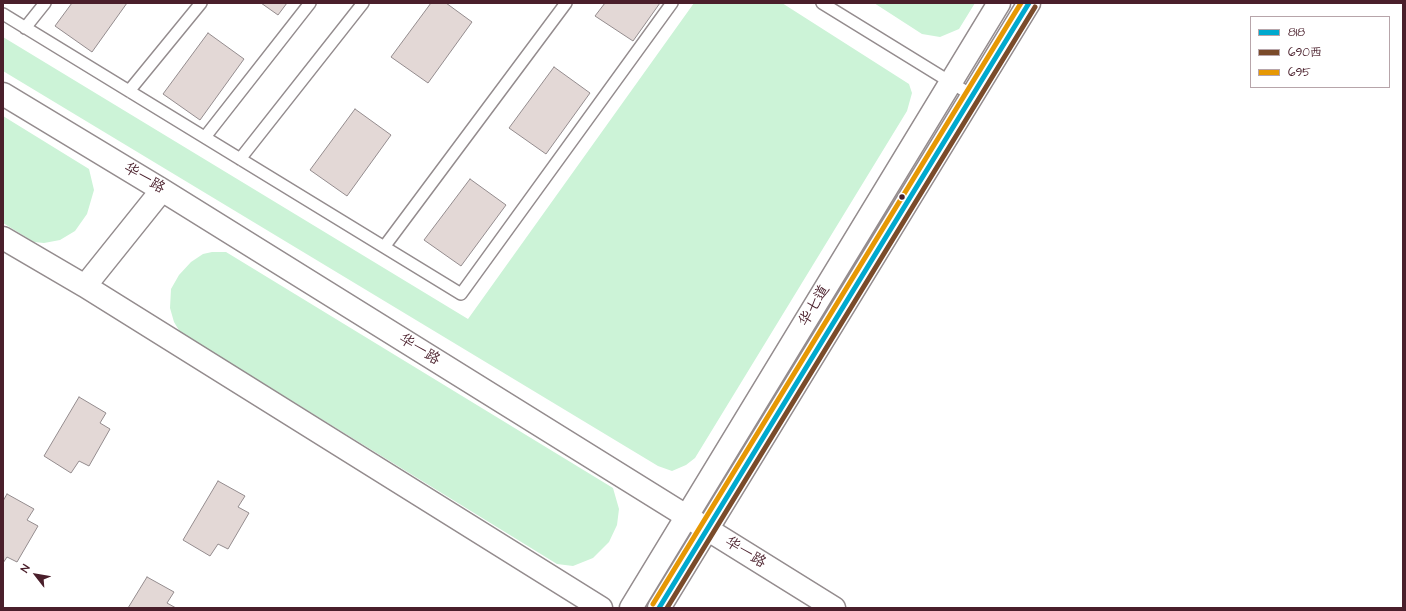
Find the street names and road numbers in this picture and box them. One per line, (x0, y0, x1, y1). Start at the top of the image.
street label: 华一路 (120, 160, 168, 198)
street label: 华七道 (796, 282, 834, 330)
street label: 华一路 (395, 330, 443, 370)
street label: 华一路 (721, 533, 769, 573)

